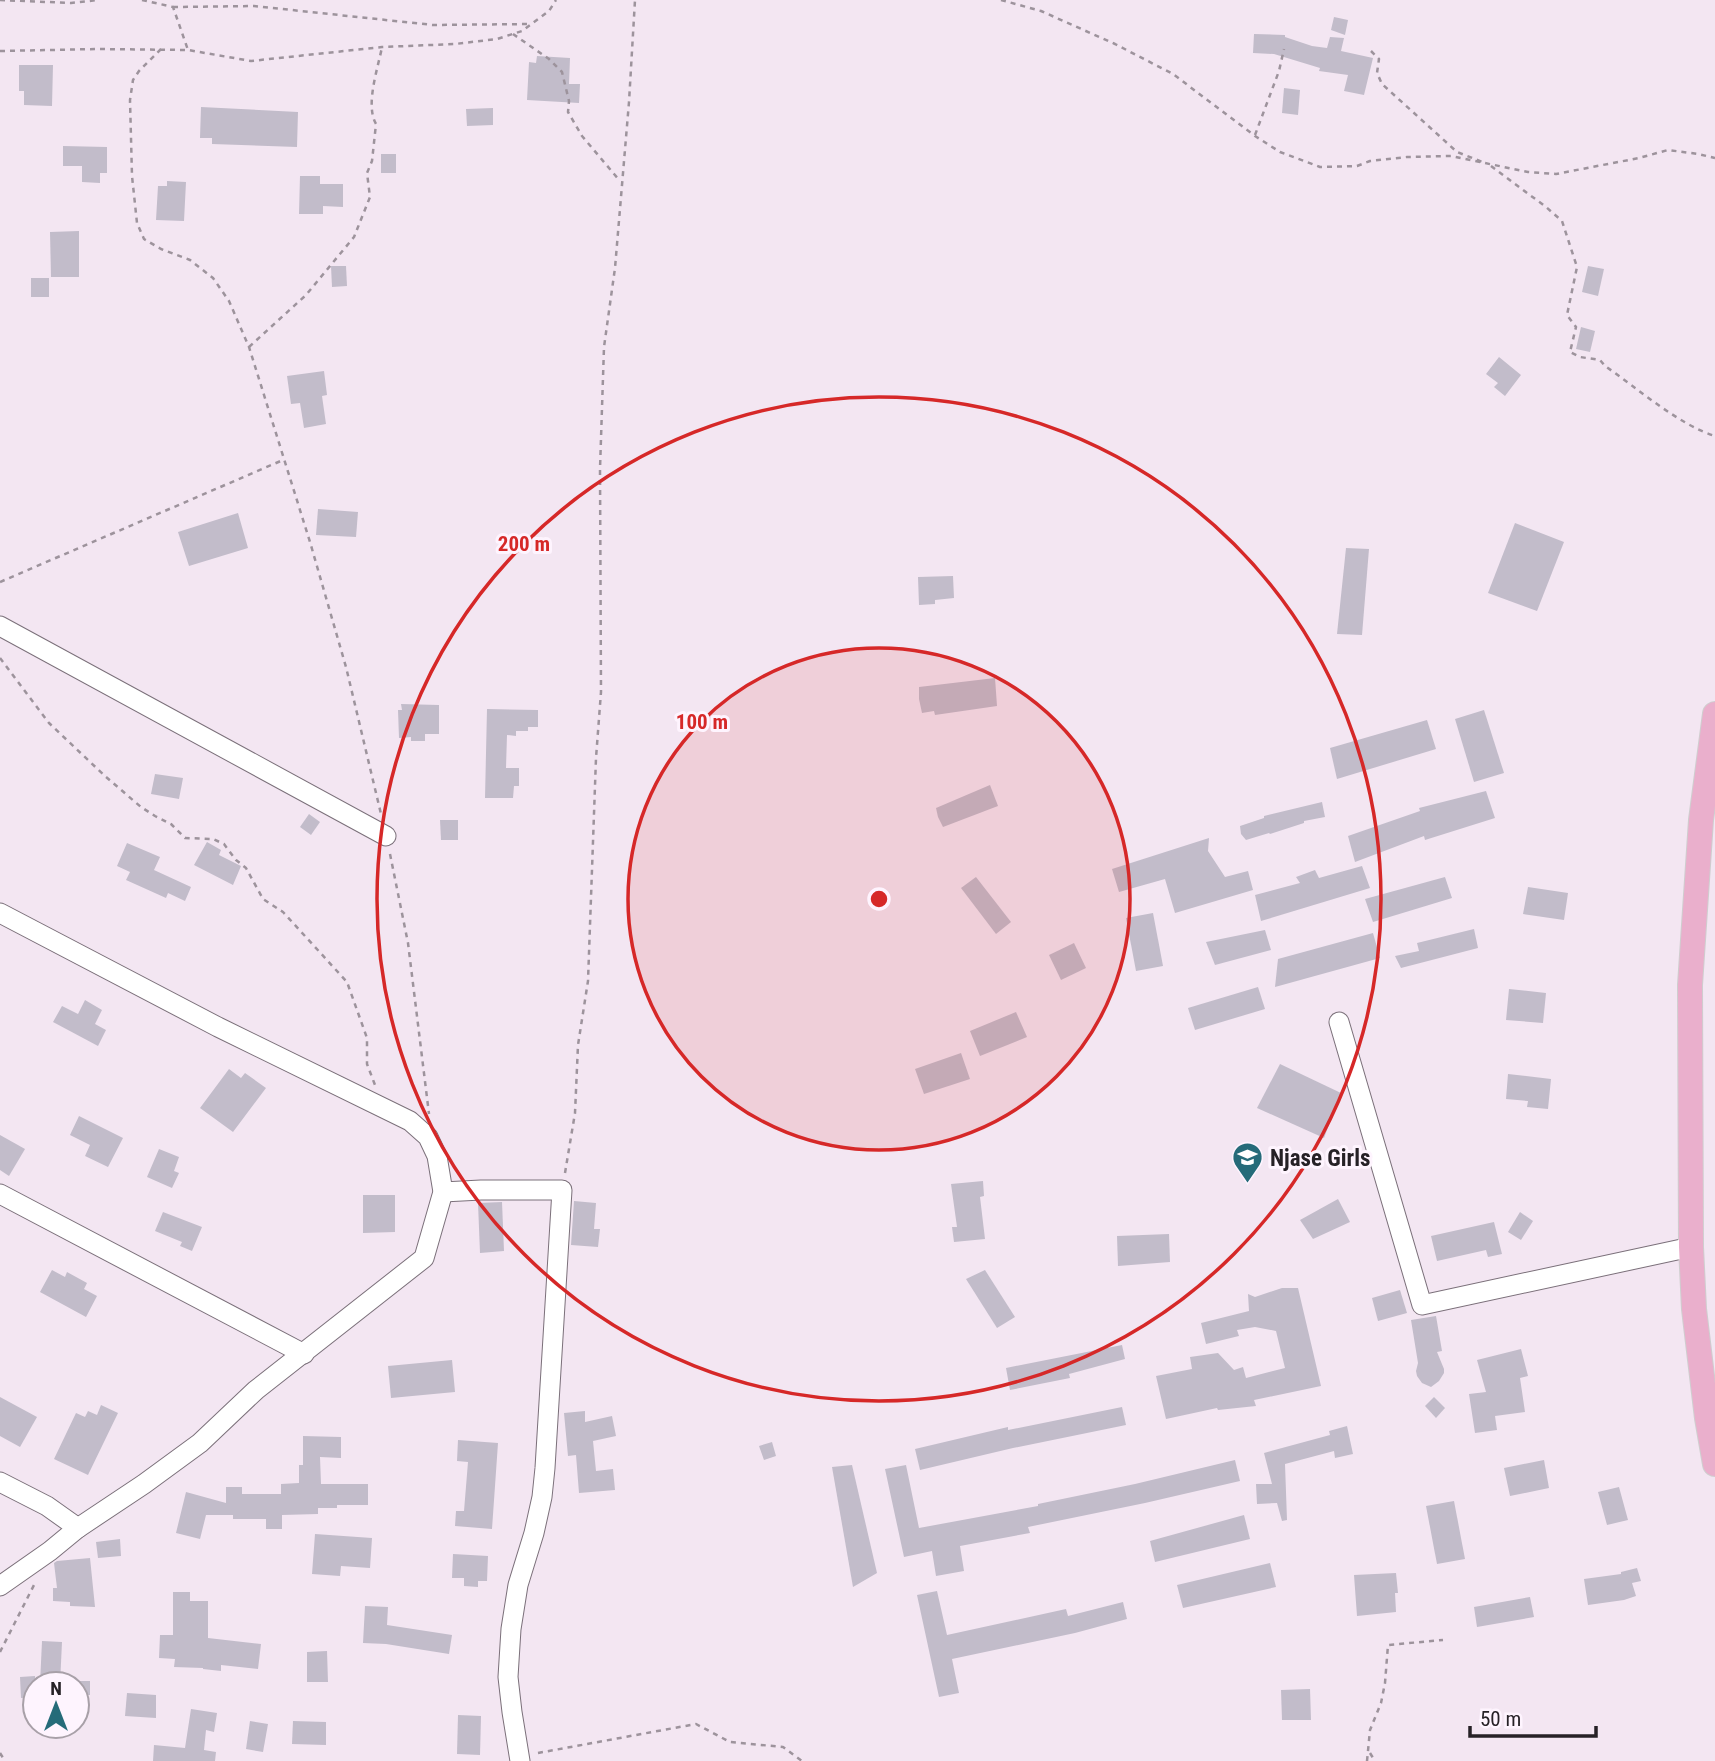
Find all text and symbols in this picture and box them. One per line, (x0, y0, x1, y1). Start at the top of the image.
text: 200 m (498, 532, 550, 556)
text: 100 m (676, 710, 728, 734)
centre of rings (867, 887, 891, 911)
school or university icon: Njase Girls (1230, 1141, 1264, 1185)
place label: Njase Girls (1270, 1145, 1370, 1172)
north arrow (21, 1670, 91, 1740)
text: N (50, 1677, 62, 1700)
scale bar (1470, 1694, 1596, 1738)
text: 50 m (1480, 1707, 1521, 1731)

